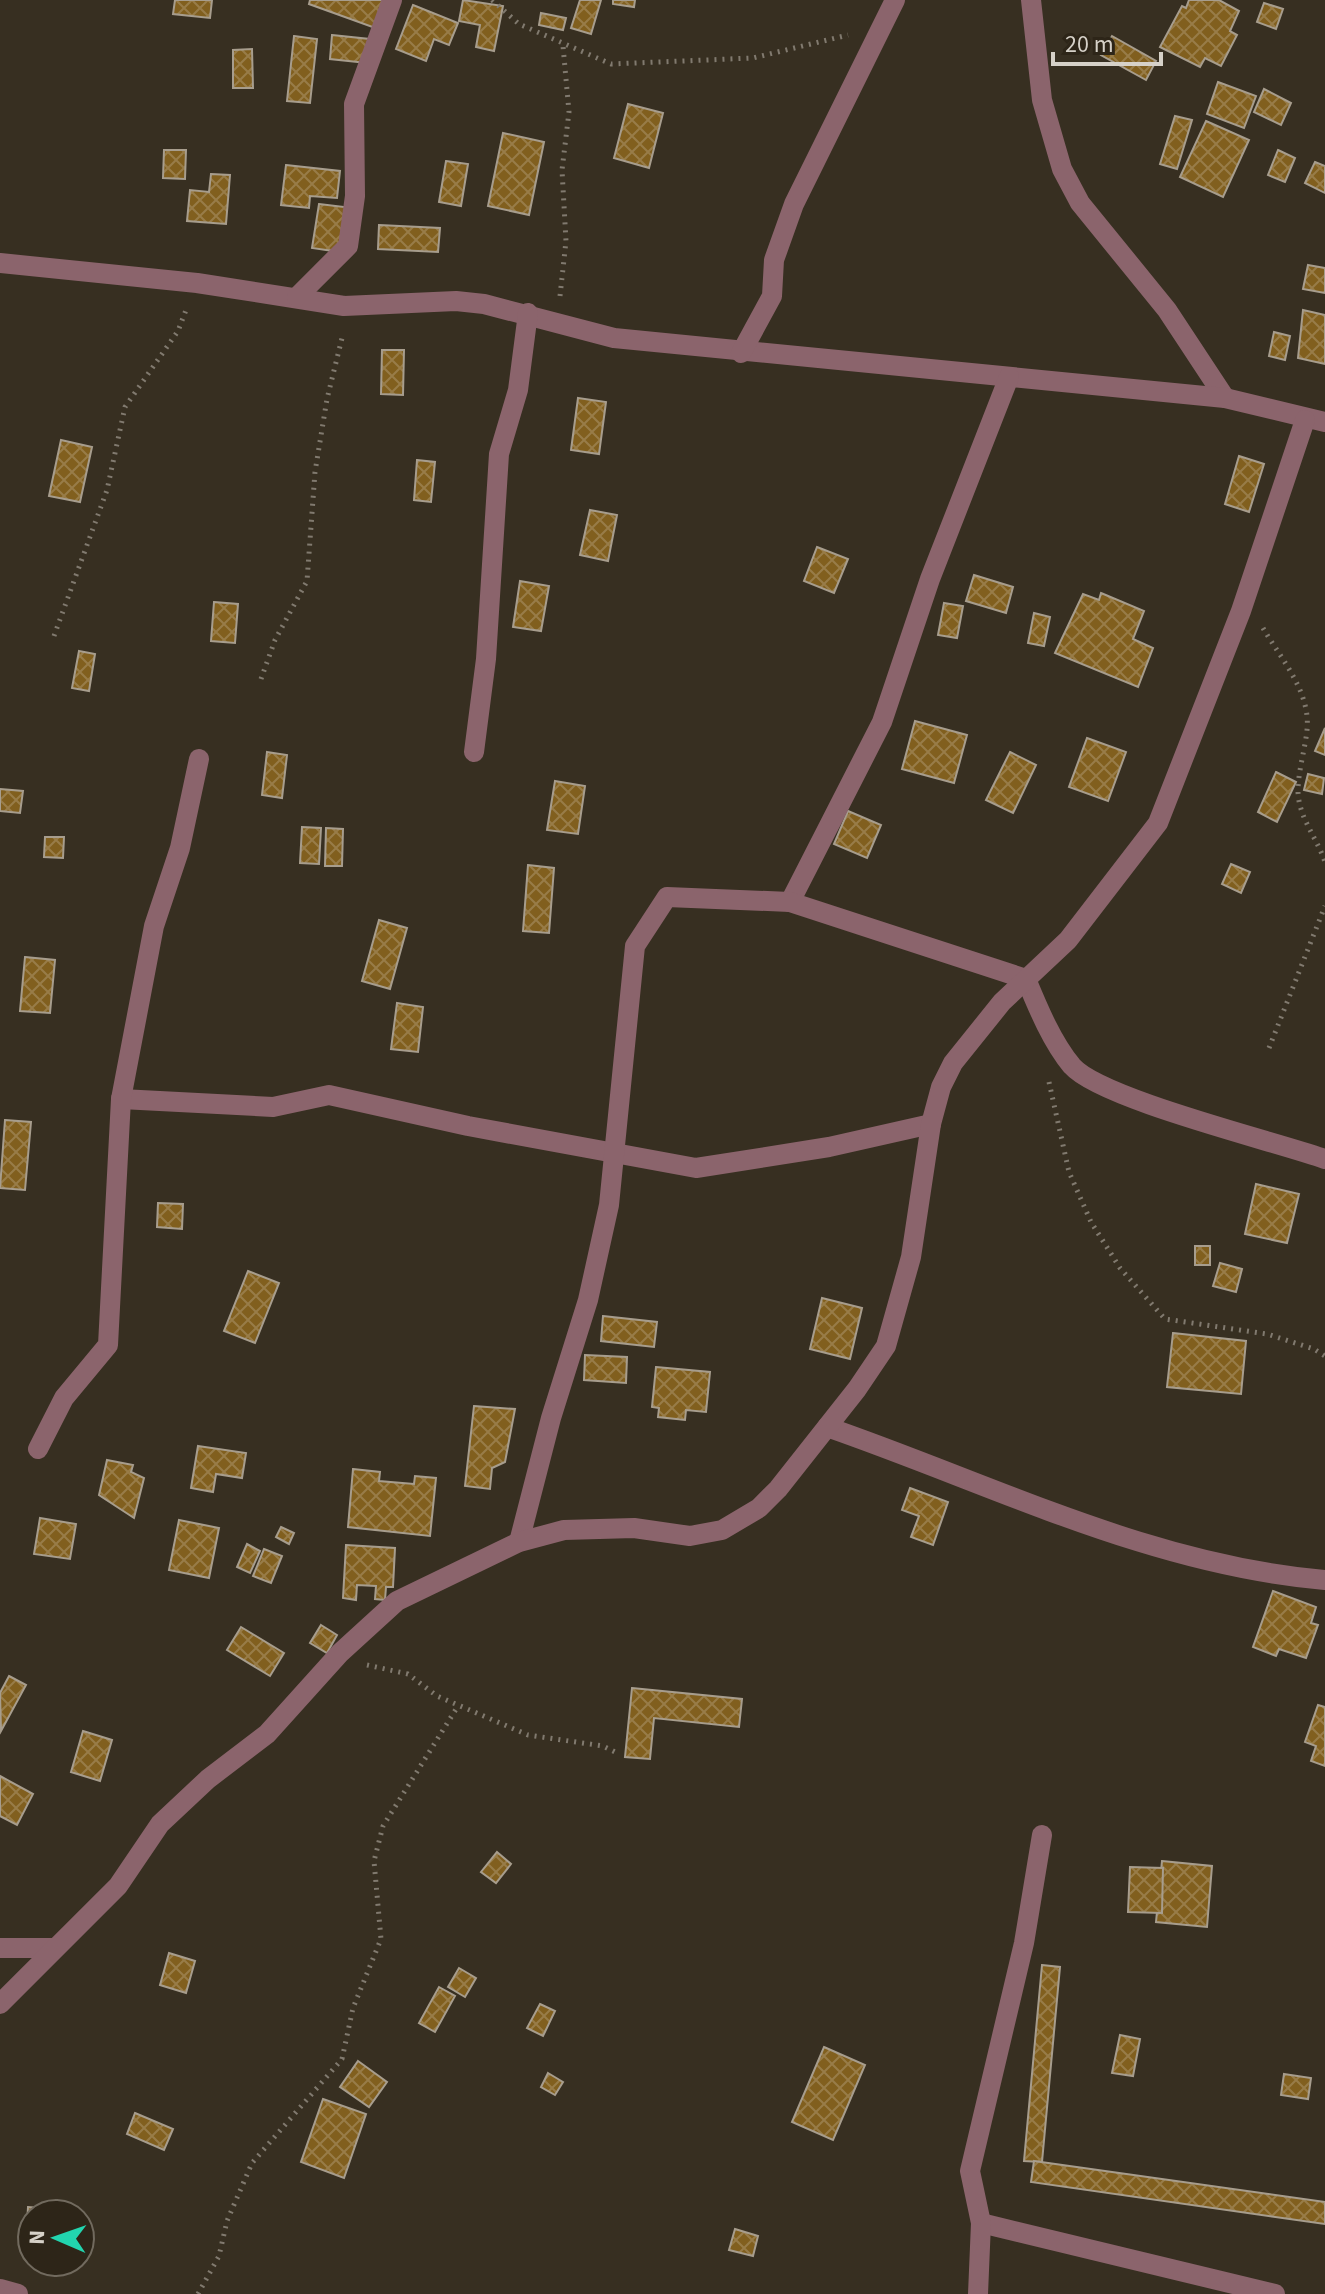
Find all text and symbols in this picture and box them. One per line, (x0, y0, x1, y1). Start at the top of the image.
scale bar (1053, 16, 1161, 66)
text: 20 m (1065, 27, 1114, 62)
north arrow (16, 2198, 96, 2278)
text: N (21, 2229, 53, 2245)

